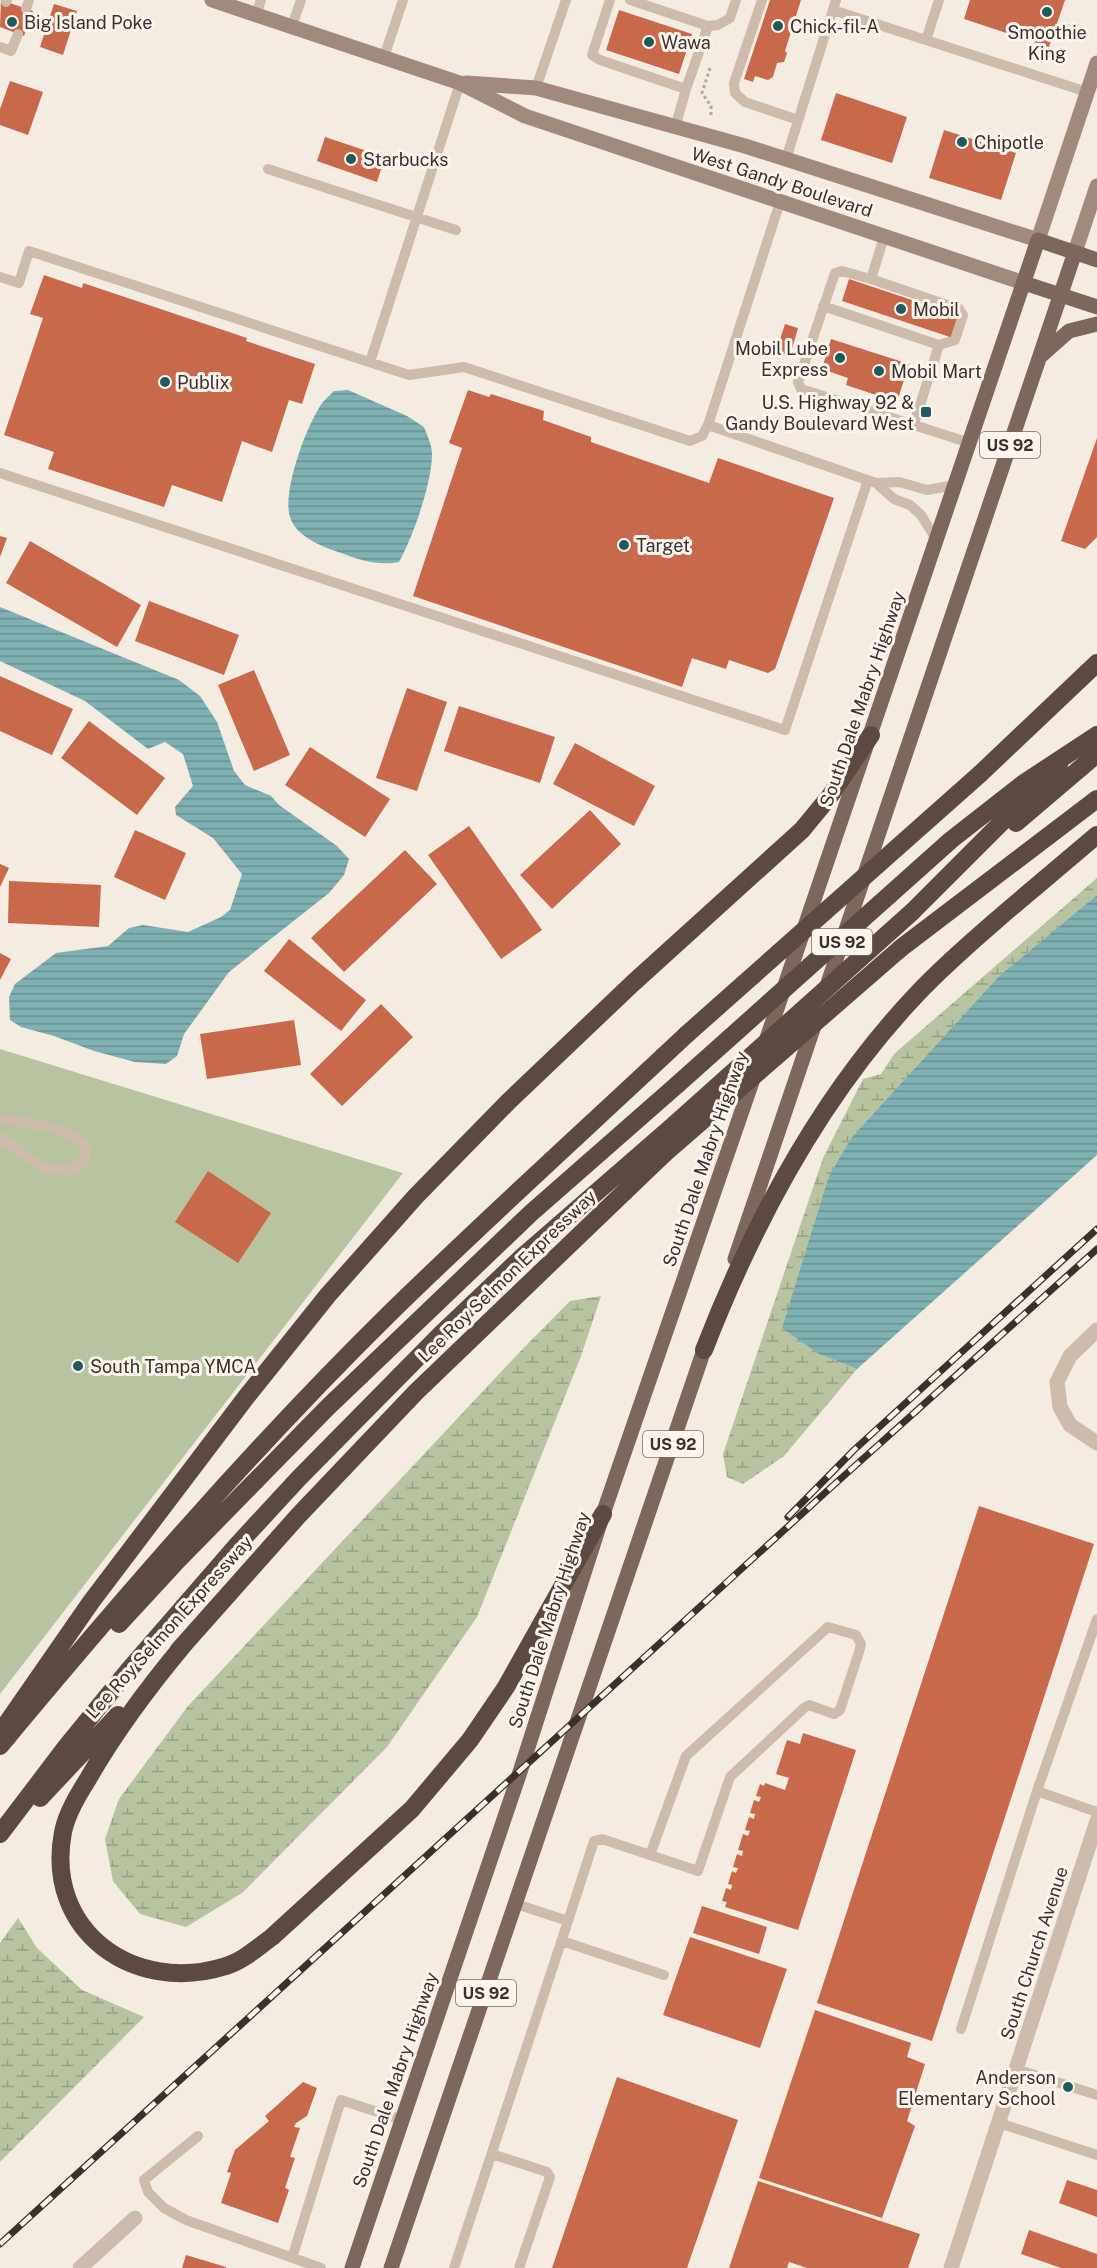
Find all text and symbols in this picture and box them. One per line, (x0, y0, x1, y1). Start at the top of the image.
marker: Smoothie King (1040, 5, 1054, 19)
place label: Big Island Poke (24, 12, 152, 33)
marker: Big Island Poke (5, 15, 19, 29)
place label: Chick-fil-A (790, 16, 879, 37)
marker: Chick-fil-A (771, 19, 785, 33)
place label: Smoothie King (1007, 22, 1087, 64)
place label: Wawa (661, 32, 711, 53)
marker: Wawa (642, 35, 656, 49)
place label: Chipotle (974, 132, 1044, 153)
marker: Chipotle (955, 135, 969, 149)
street label: West Gandy Boulevard (689, 143, 875, 221)
place label: Starbucks (363, 149, 448, 170)
marker: Starbucks (344, 152, 358, 166)
place label: Mobil (913, 299, 960, 320)
marker: Mobil (894, 302, 908, 316)
place label: Mobil Lube Express (735, 338, 828, 380)
marker: Mobil Lube Express (833, 351, 847, 365)
place label: Mobil Mart (891, 361, 982, 382)
marker: Mobil Mart (872, 364, 886, 378)
place label: Publix (177, 372, 230, 393)
marker: Publix (158, 375, 172, 389)
place label: U.S. Highway 92 & Gandy Boulevard West (725, 392, 914, 434)
marker: U.S. Highway 92 & Gandy Boulevard West (919, 405, 933, 419)
road number: US 92 (980, 432, 1040, 458)
place label: Target (636, 535, 690, 556)
marker: Target (617, 538, 631, 552)
street label: South Dale Mabry Highway (815, 588, 909, 810)
road number: US 92 (812, 929, 872, 955)
street label: South Dale Mabry Highway (658, 1048, 752, 1270)
street label: Lee Roy Selmon Expressway (414, 1185, 600, 1367)
place label: South Tampa YMCA (90, 1356, 256, 1377)
marker: South Tampa YMCA (71, 1359, 85, 1373)
road number: US 92 (643, 1431, 703, 1457)
street label: South Dale Mabry Highway (504, 1509, 594, 1731)
street label: Lee Roy Selmon Expressway (81, 1531, 257, 1723)
street label: South Church Avenue (996, 1864, 1072, 2042)
street label: South Dale Mabry Highway (348, 1969, 442, 2191)
road number: US 92 (456, 1980, 516, 2006)
place label: Anderson Elementary School (898, 2067, 1056, 2109)
marker: Anderson Elementary School (1061, 2080, 1075, 2094)

